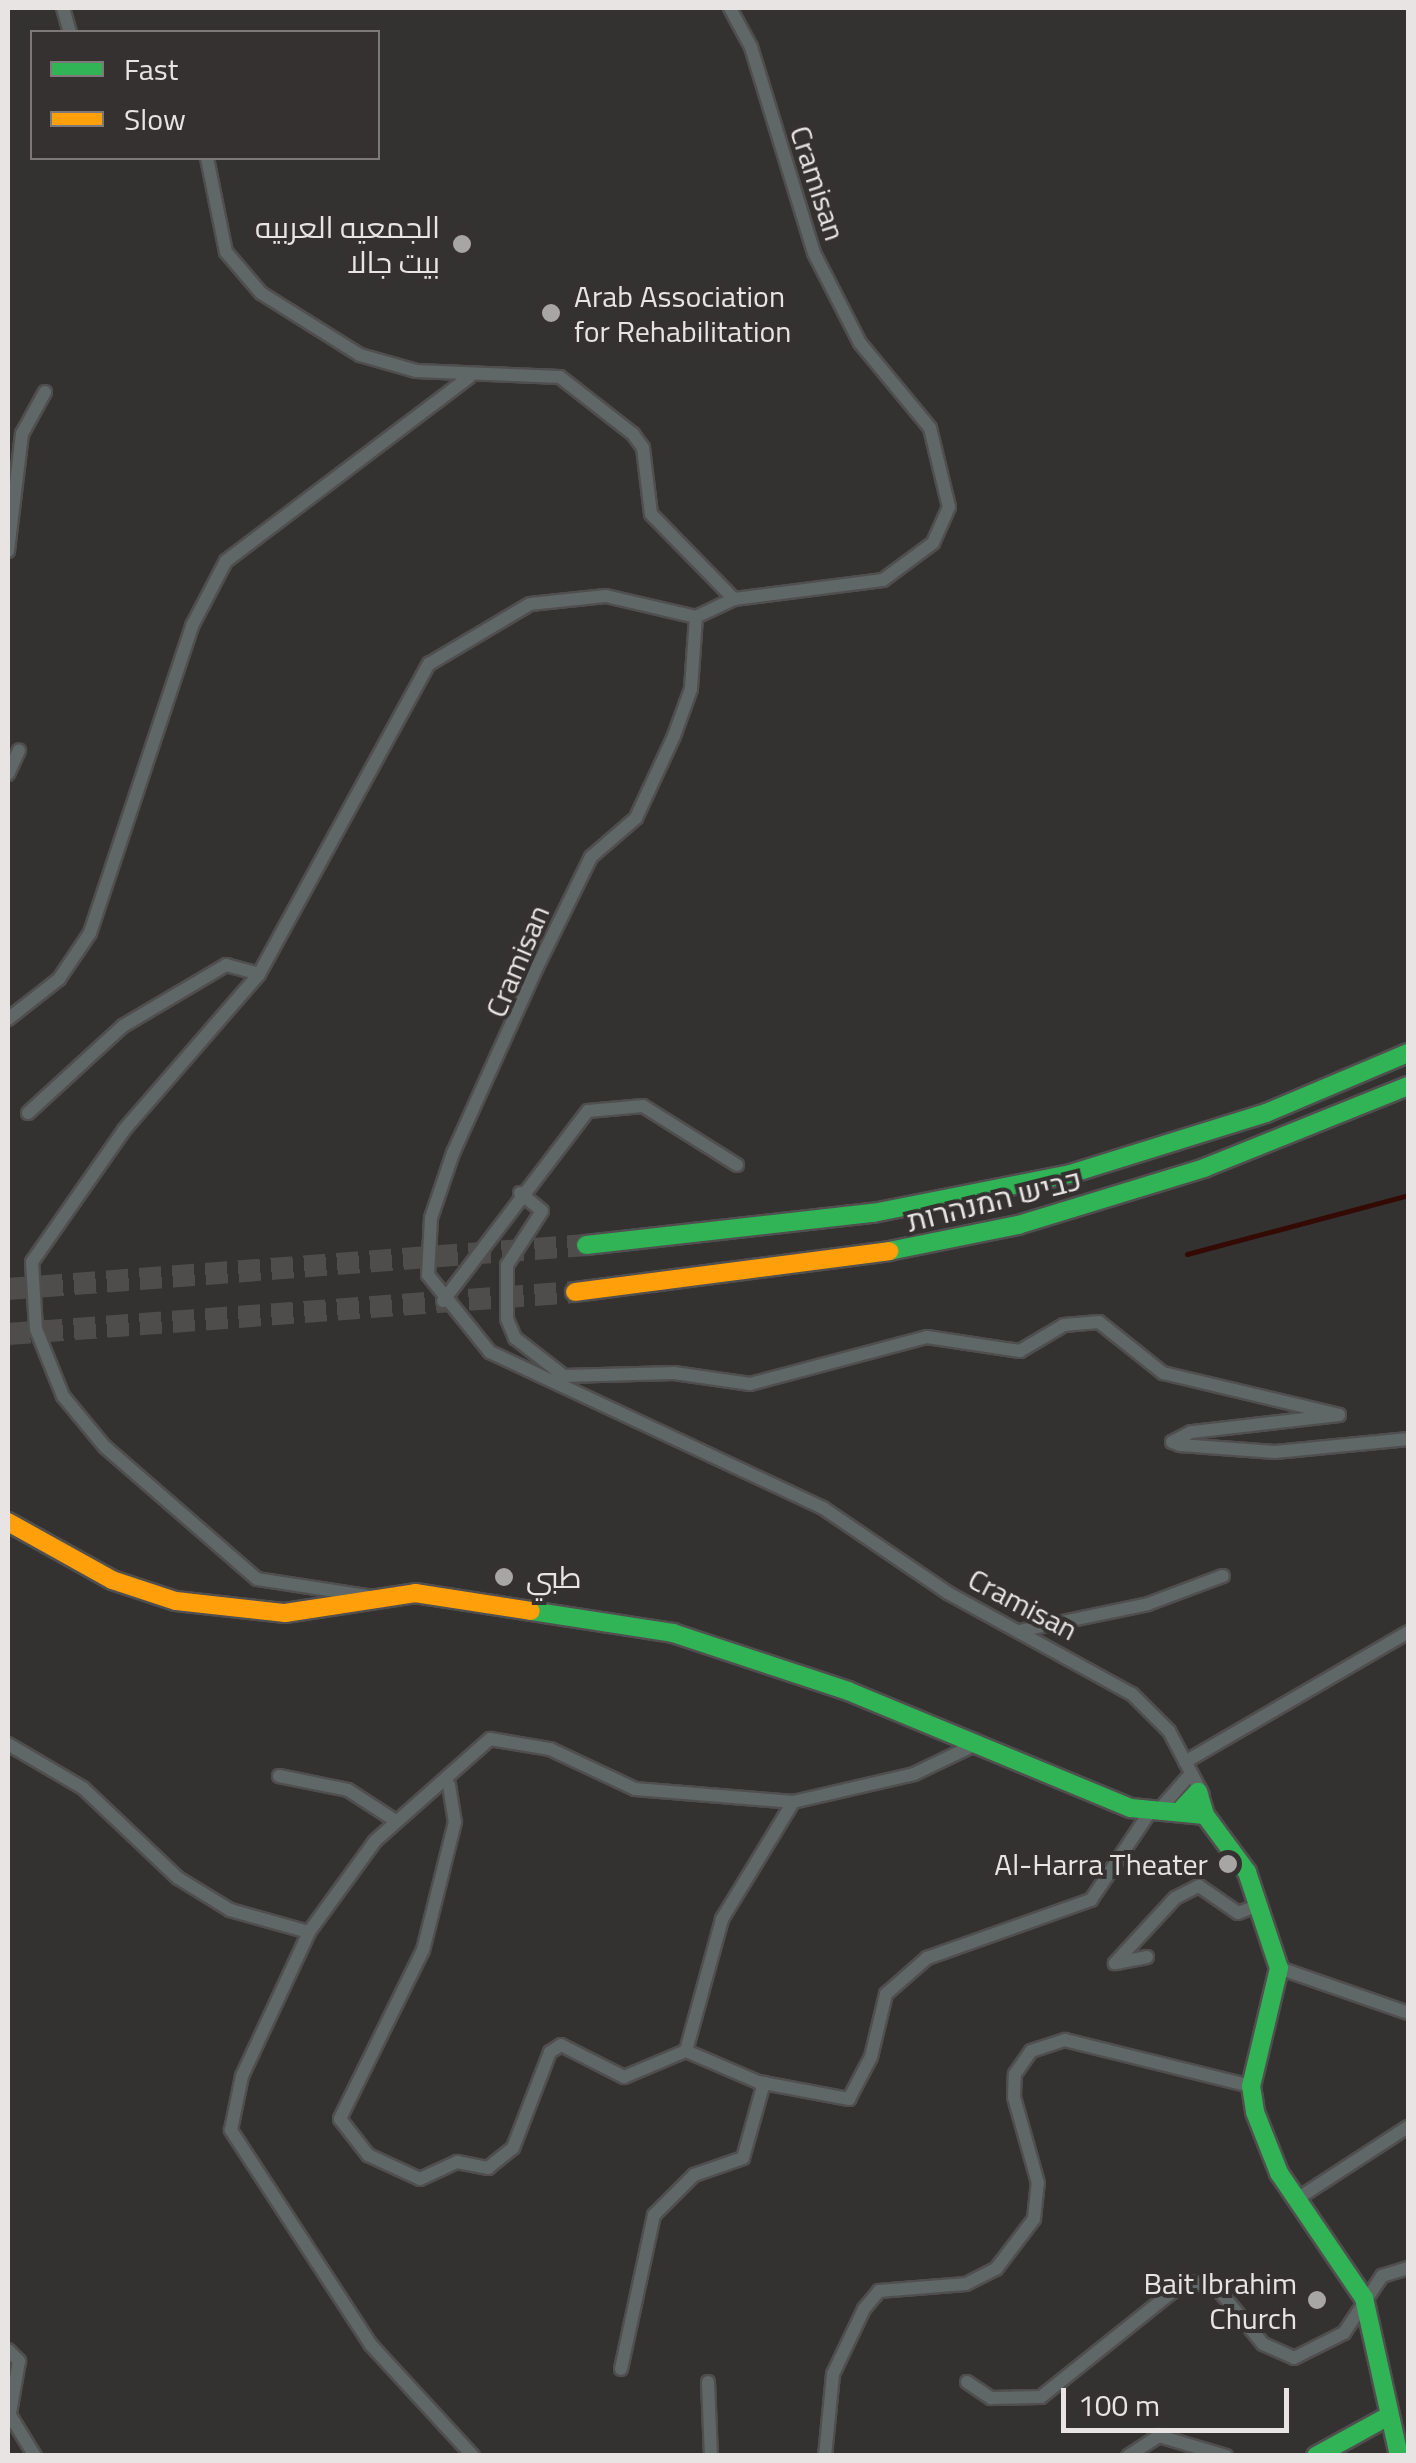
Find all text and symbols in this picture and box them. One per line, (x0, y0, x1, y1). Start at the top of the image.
legend (30, 30, 380, 160)
text: Fast (124, 46, 178, 92)
text: Slow (124, 96, 186, 142)
street label: Cramisan (783, 121, 853, 245)
place label: الجمعيه العربيه بيت جالا (255, 209, 440, 280)
marker: الجمعيه العربيه بيت جالا (449, 231, 475, 257)
place label: Arab Association for Rehabilitation (574, 278, 791, 348)
marker: Arab Association for Rehabilitation (538, 300, 564, 326)
street label: Cramisan (477, 899, 557, 1023)
street label: כביש המנהרות (903, 1161, 1085, 1239)
place label: طبي (526, 1559, 582, 1595)
street label: Cramisan (962, 1560, 1084, 1648)
marker: طبي (491, 1564, 517, 1590)
place label: Al-Harra Theater (994, 1846, 1208, 1882)
marker: Al-Harra Theater (1217, 1853, 1239, 1875)
place label: Bait Ibrahim Church (1143, 2265, 1297, 2336)
marker: Bait Ibrahim Church (1306, 2289, 1328, 2311)
scale bar (1066, 2368, 1294, 2430)
text: 100 m (1078, 2382, 1160, 2428)

